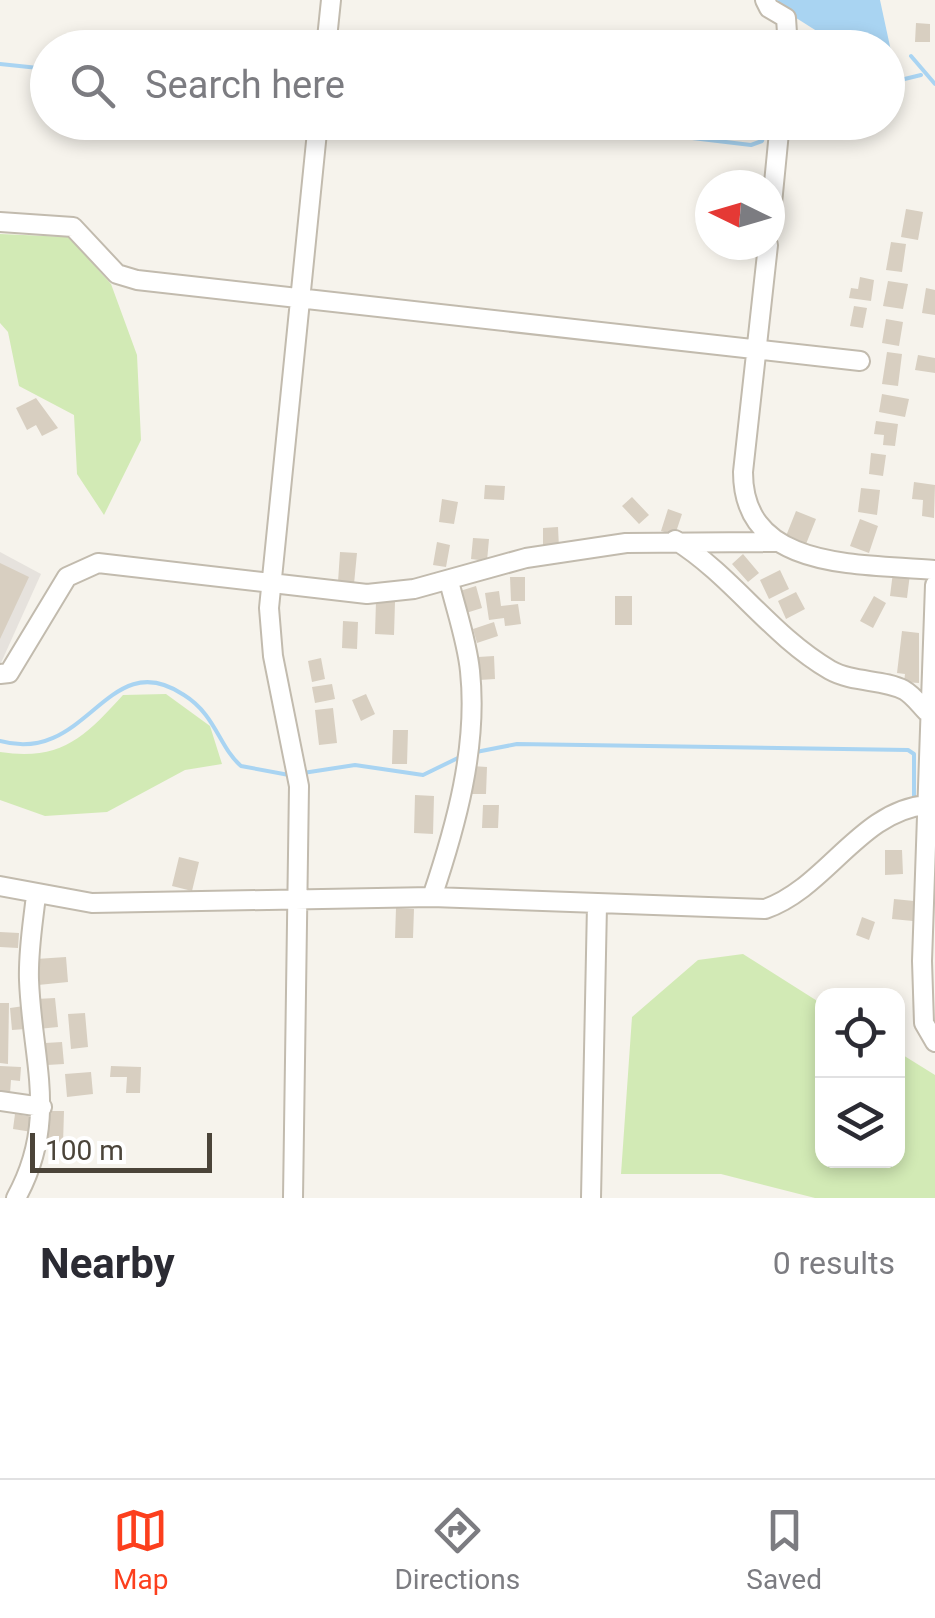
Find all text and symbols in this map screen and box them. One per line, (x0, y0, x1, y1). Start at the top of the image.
search box (30, 30, 905, 140)
icon: search (65, 58, 120, 113)
text: Search here (145, 63, 345, 107)
north arrow (695, 170, 785, 260)
map controls (815, 988, 905, 1168)
button: locate (815, 988, 905, 1078)
button: layers (815, 1078, 905, 1168)
scale bar (30, 1128, 212, 1172)
text: 100 m (45, 1134, 124, 1167)
text: Nearby (40, 1239, 175, 1288)
text: 0 results (773, 1244, 895, 1282)
tab: Map (113, 1503, 168, 1596)
tab: Directions (394, 1503, 520, 1596)
tab: Saved (746, 1503, 822, 1596)

